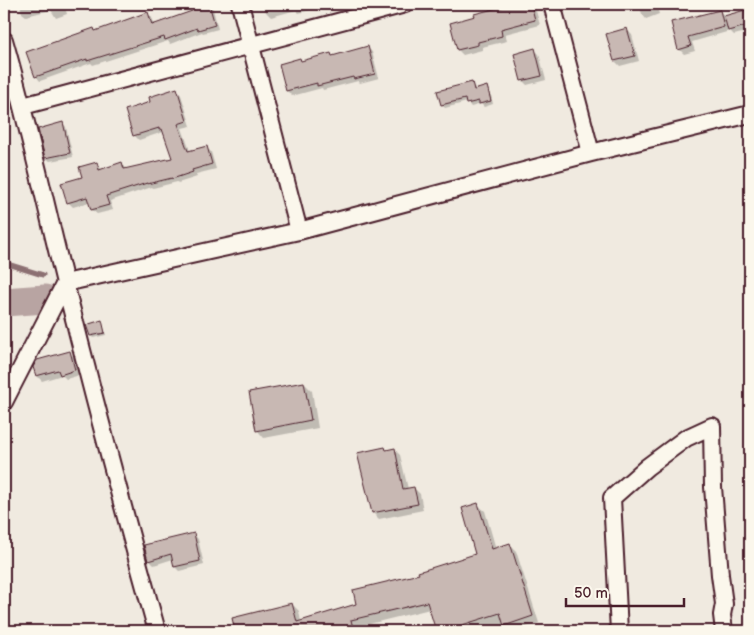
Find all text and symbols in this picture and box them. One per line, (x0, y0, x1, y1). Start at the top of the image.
scale bar (566, 575, 684, 607)
text: 50 m (574, 584, 608, 603)

